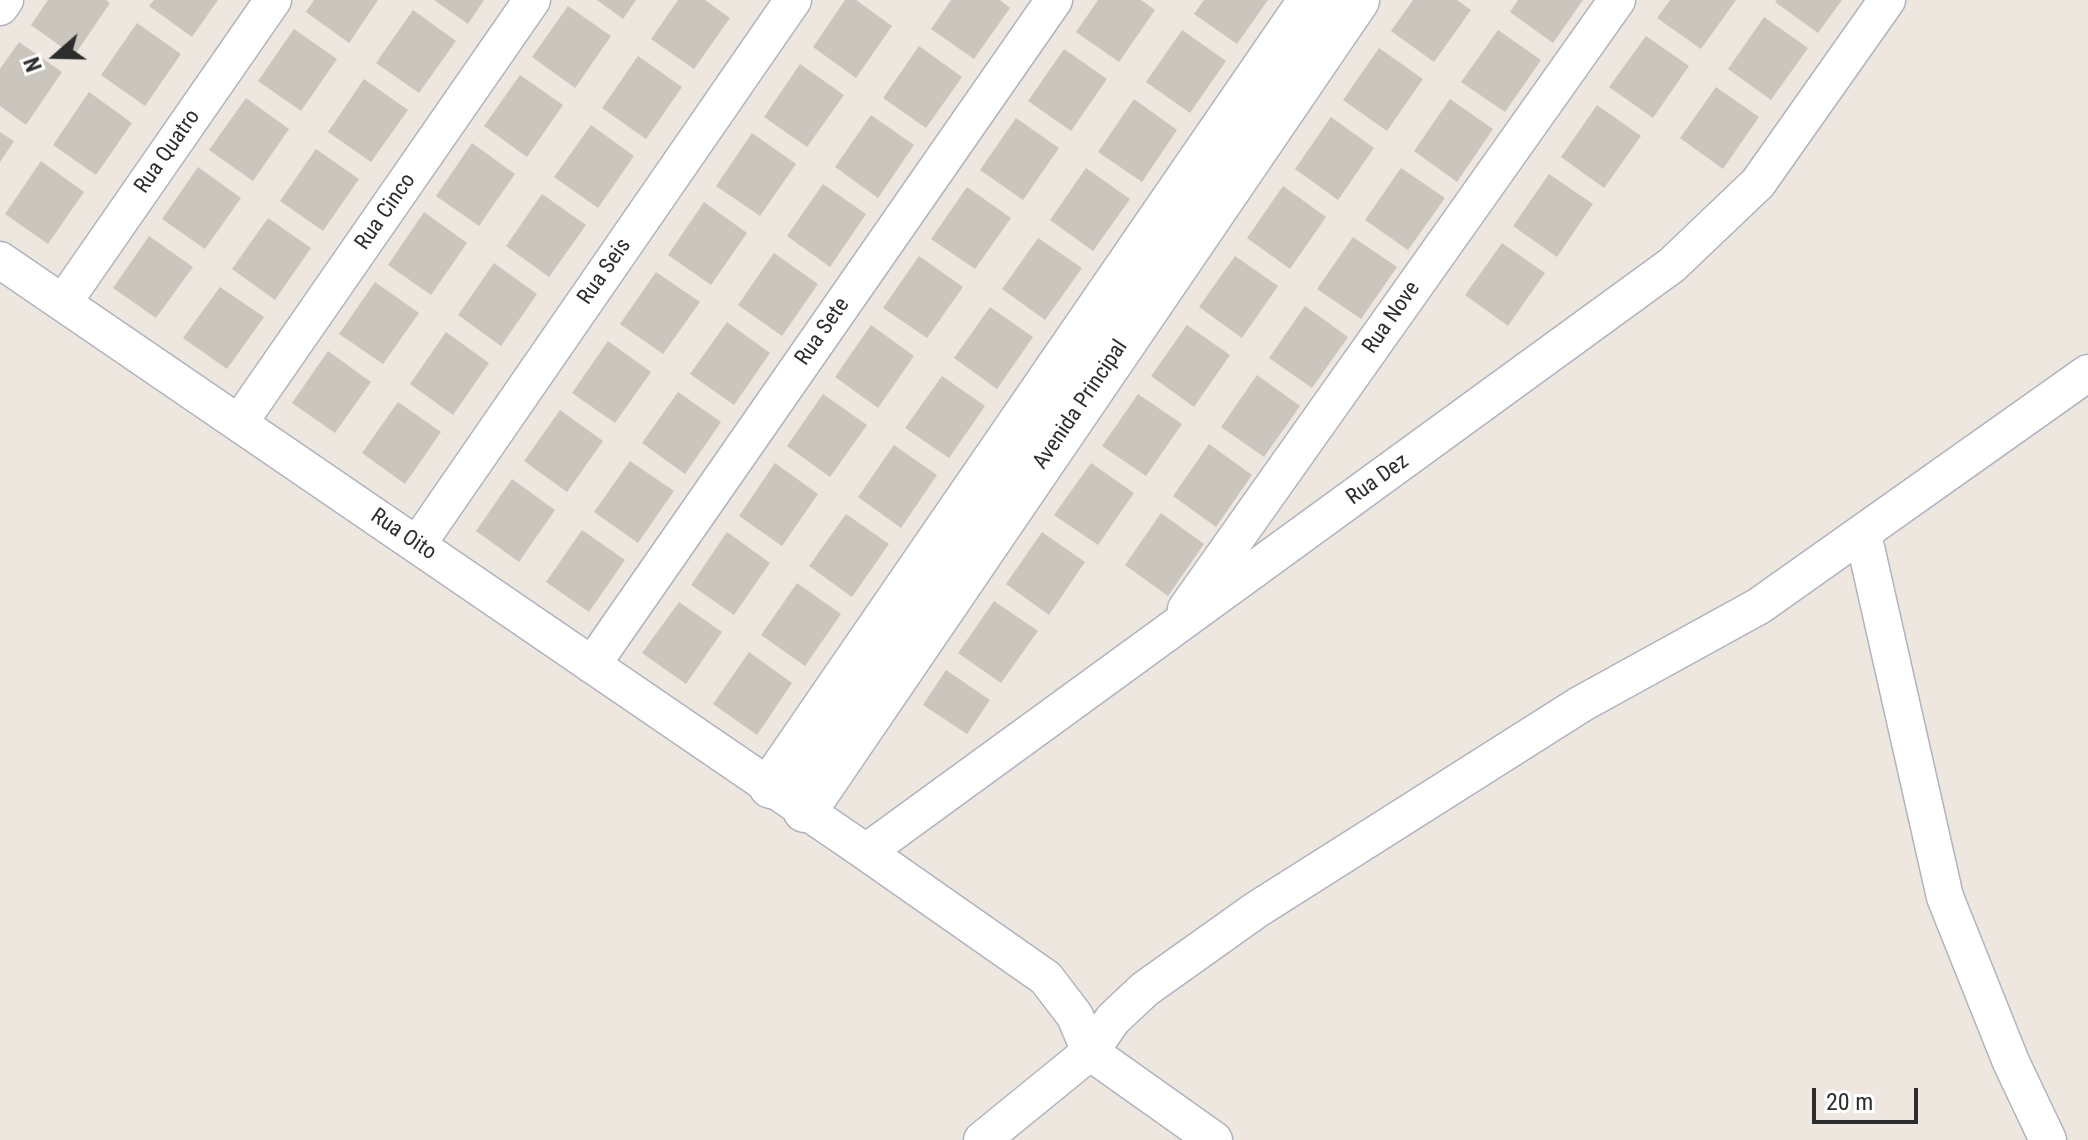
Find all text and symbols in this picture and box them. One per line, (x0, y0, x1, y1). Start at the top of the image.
north arrow (16, 16, 96, 96)
text: N (19, 54, 47, 75)
street label: Rua Quatro (130, 105, 206, 199)
street label: Rua Cinco (350, 169, 422, 255)
street label: Rua Seis (573, 234, 637, 310)
street label: Rua Nove (1358, 277, 1426, 359)
street label: Rua Sete (790, 293, 856, 371)
street label: Avenida Principal (1028, 335, 1134, 475)
street label: Rua Dez (1342, 449, 1414, 511)
street label: Rua Oito (365, 504, 441, 566)
scale bar (1816, 1072, 1922, 1122)
text: 20 m (1826, 1088, 1873, 1116)

